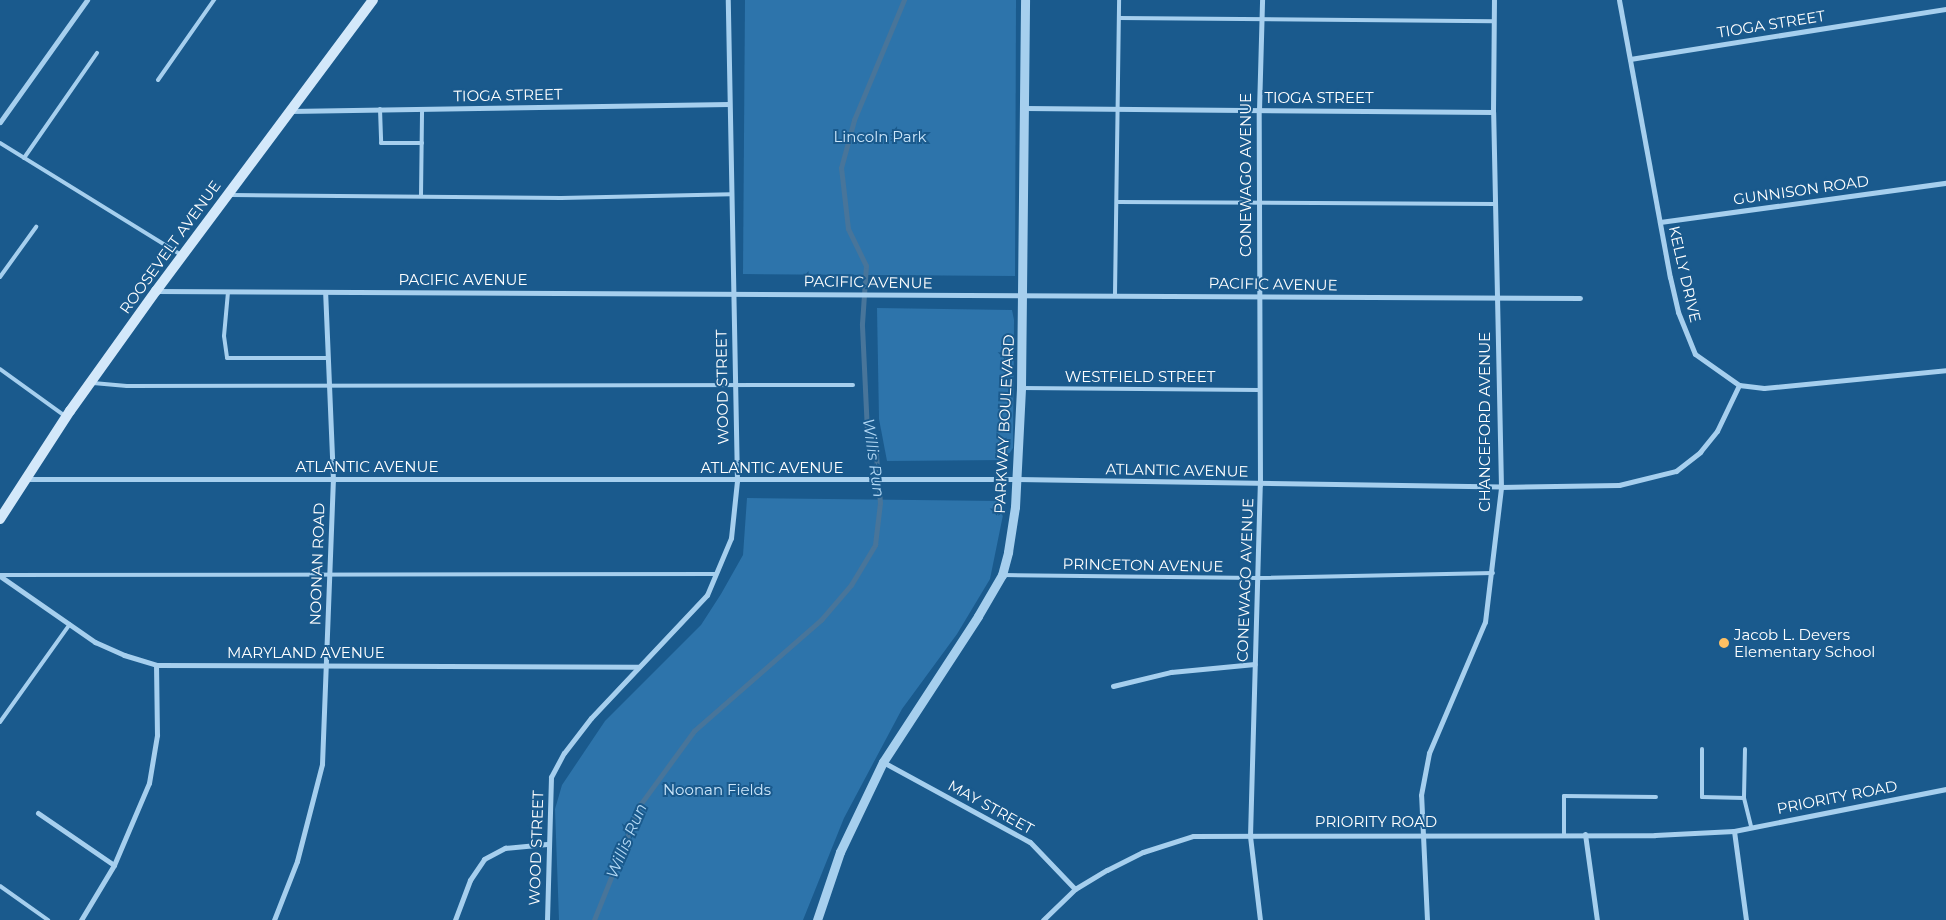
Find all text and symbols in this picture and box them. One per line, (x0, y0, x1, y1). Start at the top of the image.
street label: TIOGA STREET (1716, 7, 1826, 41)
street label: TIOGA STREET (453, 85, 563, 105)
street label: TIOGA STREET (1264, 89, 1374, 107)
street label: CONEWAGO AVENUE (1237, 93, 1255, 257)
park label: Lincoln Park (833, 128, 927, 146)
street label: GUNNISON ROAD (1732, 172, 1870, 208)
street label: ROOSEVELT AVENUE (116, 177, 224, 317)
street label: KELLY DRIVE (1665, 224, 1705, 324)
street label: PACIFIC AVENUE (398, 271, 528, 289)
street label: PACIFIC AVENUE (803, 272, 933, 292)
street label: PACIFIC AVENUE (1208, 274, 1338, 294)
street label: WOOD STREET (712, 329, 732, 445)
street label: CHANCEFORD AVENUE (1476, 332, 1494, 512)
street label: PARKWAY BOULEVARD (990, 334, 1018, 514)
street label: WESTFIELD STREET (1065, 368, 1215, 386)
water label: Willis Run (858, 417, 888, 499)
street label: ATLANTIC AVENUE (296, 458, 438, 476)
street label: ATLANTIC AVENUE (701, 459, 843, 477)
street label: ATLANTIC AVENUE (1105, 460, 1249, 480)
street label: CONEWAGO AVENUE (1233, 498, 1257, 662)
street label: NOONAN ROAD (306, 502, 328, 626)
street label: PRINCETON AVENUE (1063, 555, 1223, 575)
place label: Jacob L. Devers Elementary School (1734, 625, 1875, 660)
marker: Jacob L. Devers Elementary School (1718, 637, 1730, 649)
street label: MARYLAND AVENUE (227, 644, 385, 662)
street label: MAY STREET (945, 776, 1037, 838)
street label: PRIORITY ROAD (1775, 776, 1899, 818)
park label: Noonan Fields (663, 781, 771, 799)
street label: WOOD STREET (525, 790, 547, 906)
water label: Willis Run (603, 801, 651, 881)
street label: PRIORITY ROAD (1315, 813, 1437, 831)

